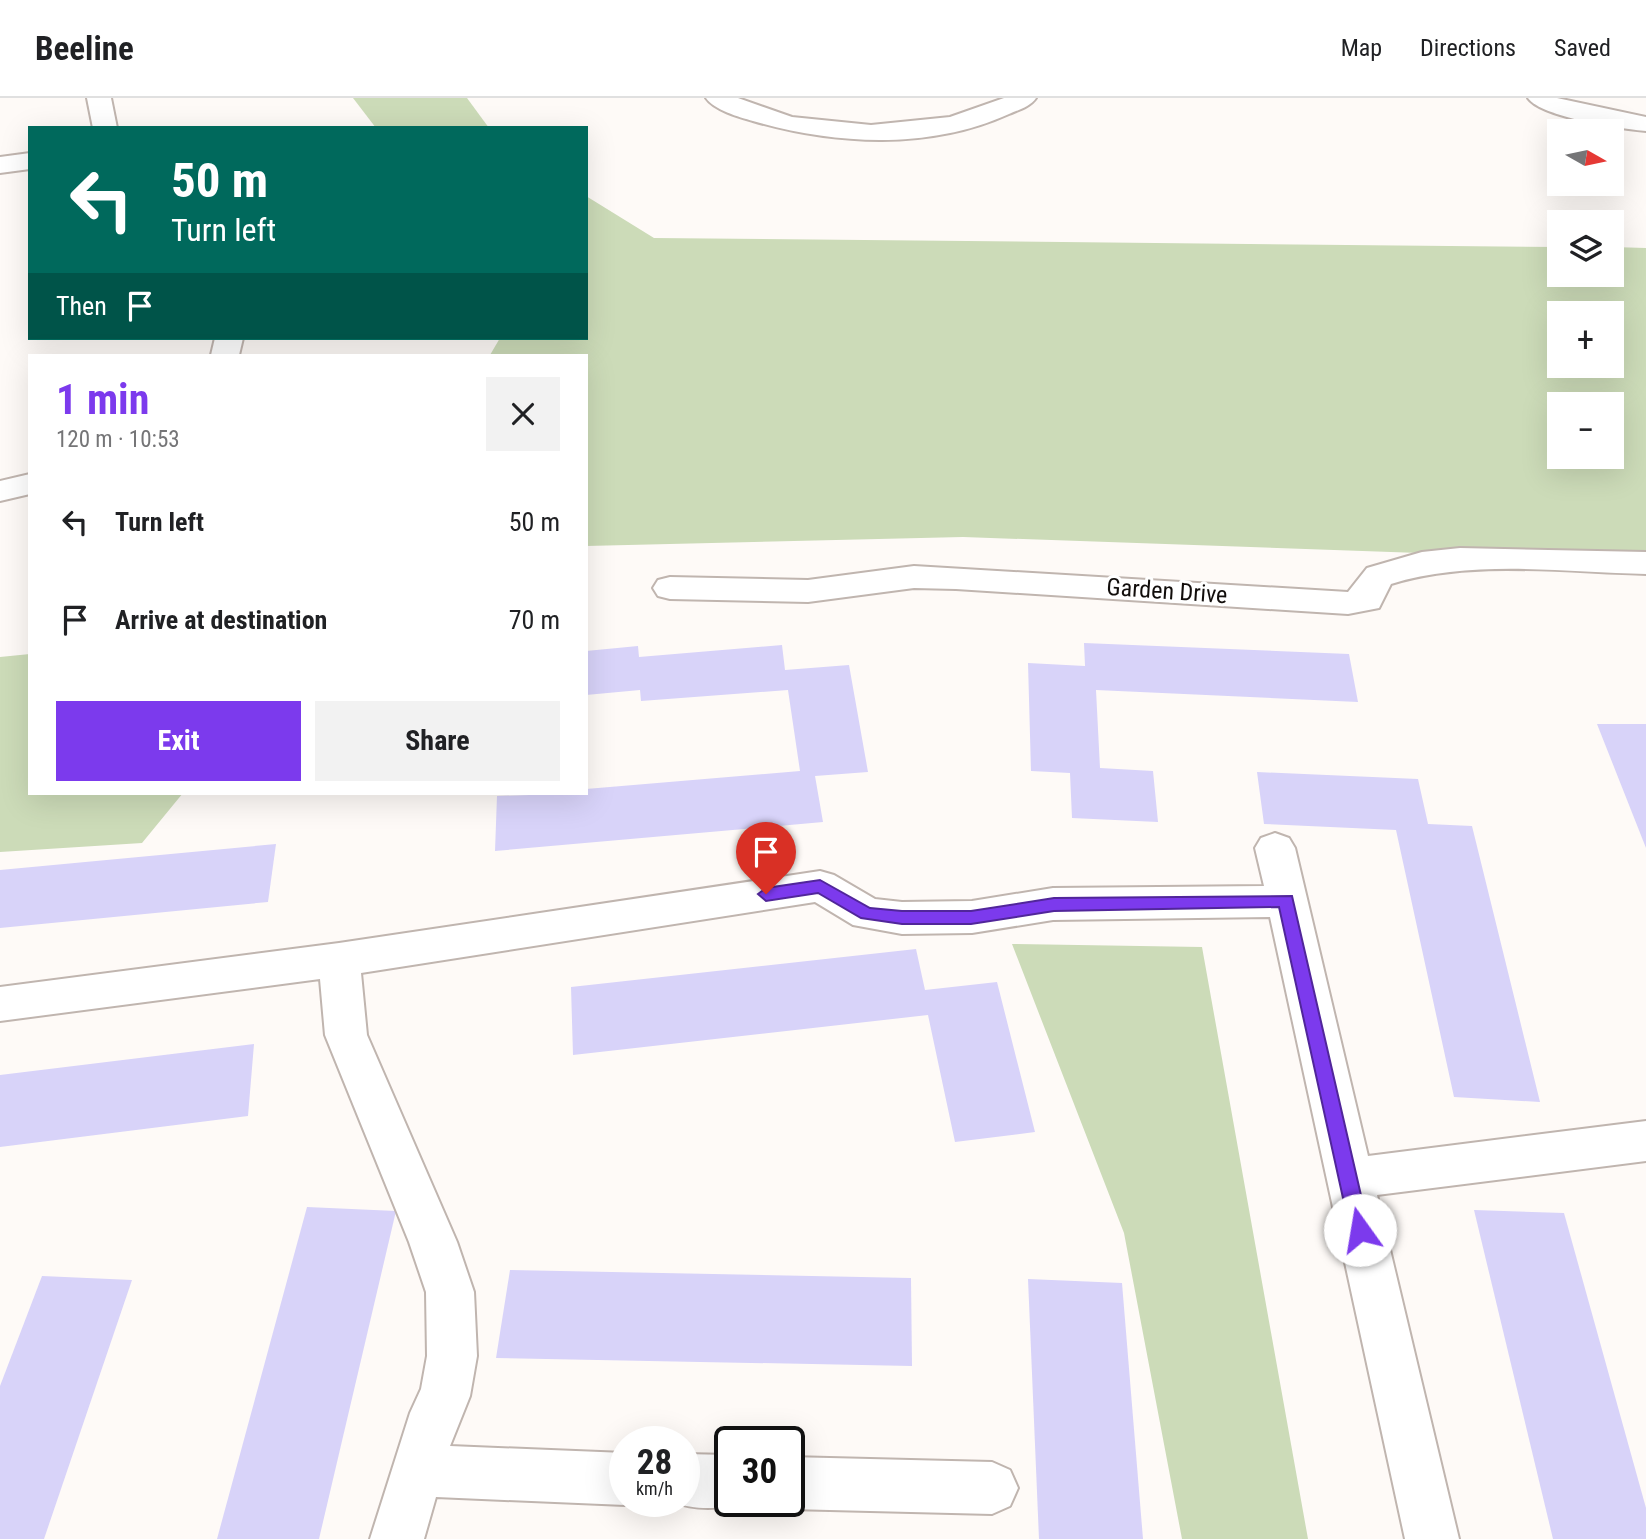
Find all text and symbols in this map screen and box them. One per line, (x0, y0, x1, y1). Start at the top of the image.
text: Beeline (35, 29, 134, 68)
text: Map (1341, 34, 1382, 62)
text: Directions (1420, 34, 1516, 62)
text: Saved (1554, 34, 1611, 62)
north arrow (1547, 119, 1624, 196)
map controls (1547, 119, 1624, 469)
text: 50 m (171, 152, 268, 209)
icon: left (56, 154, 147, 245)
button: layers (1547, 210, 1624, 287)
text: Turn left (171, 211, 276, 249)
icon: arrive (121, 287, 159, 325)
text: Then (56, 291, 107, 321)
button: + (1547, 301, 1624, 378)
text: 1 min (56, 375, 149, 424)
button: close (486, 377, 560, 451)
button: − (1547, 392, 1624, 469)
text: 120 m · 10:53 (56, 426, 180, 453)
icon: left (56, 503, 94, 541)
text: Turn left (115, 507, 204, 537)
text: 50 m (509, 507, 560, 537)
street label: Garden Drive (1106, 573, 1228, 609)
icon: arrive (56, 601, 94, 639)
text: Arrive at destination (115, 605, 327, 635)
text: 70 m (509, 605, 560, 635)
button: Exit (56, 701, 301, 781)
button: Share (315, 701, 560, 781)
pin (736, 822, 796, 894)
icon: arrive (747, 833, 785, 871)
position arrow (1323, 1193, 1397, 1267)
speed limit sign: 30 (714, 1426, 805, 1517)
text: 28 (637, 1442, 672, 1483)
text: km/h (636, 1478, 673, 1499)

